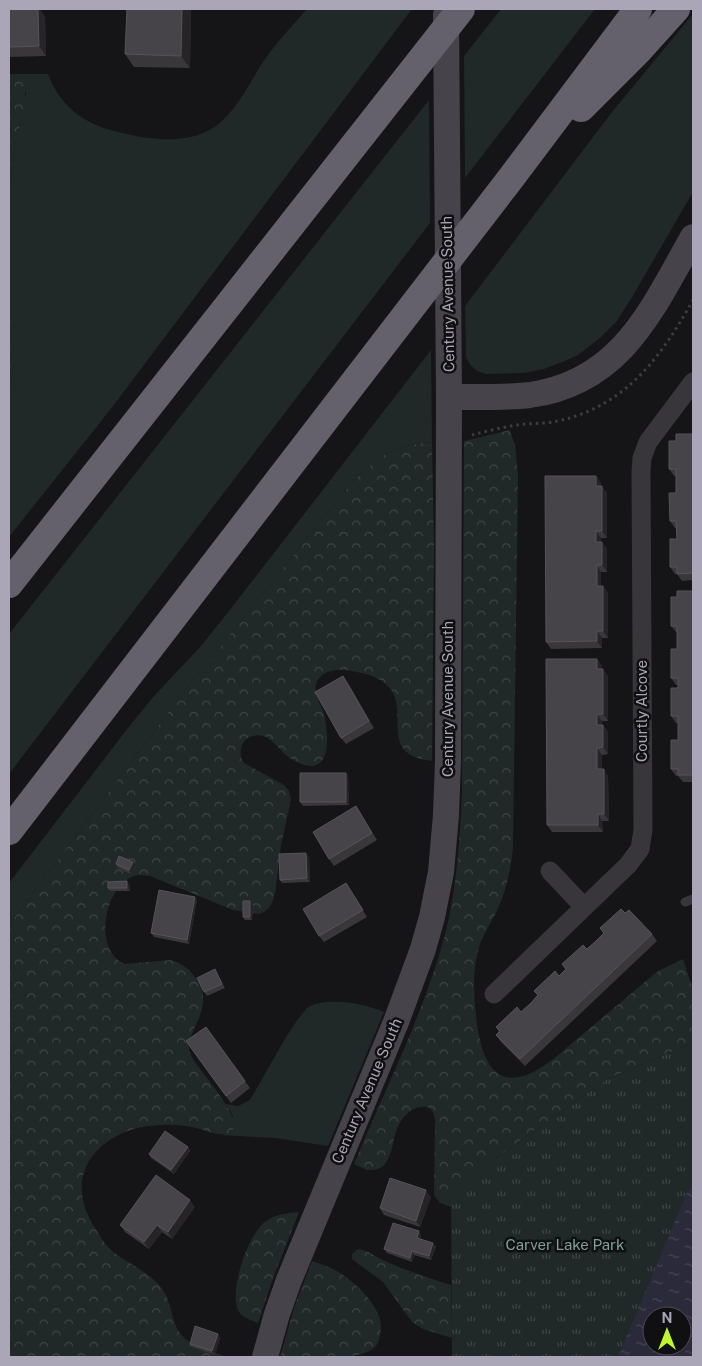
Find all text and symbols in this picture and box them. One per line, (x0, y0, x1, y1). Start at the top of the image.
street label: Century Avenue South (438, 216, 457, 372)
street label: Century Avenue South (439, 621, 456, 777)
street label: Courtly Alcove (633, 660, 650, 762)
street label: Century Avenue South (328, 1016, 405, 1166)
park label: Carver Lake Park (506, 1236, 624, 1253)
north arrow (642, 1306, 692, 1356)
text: N (662, 1310, 672, 1326)

